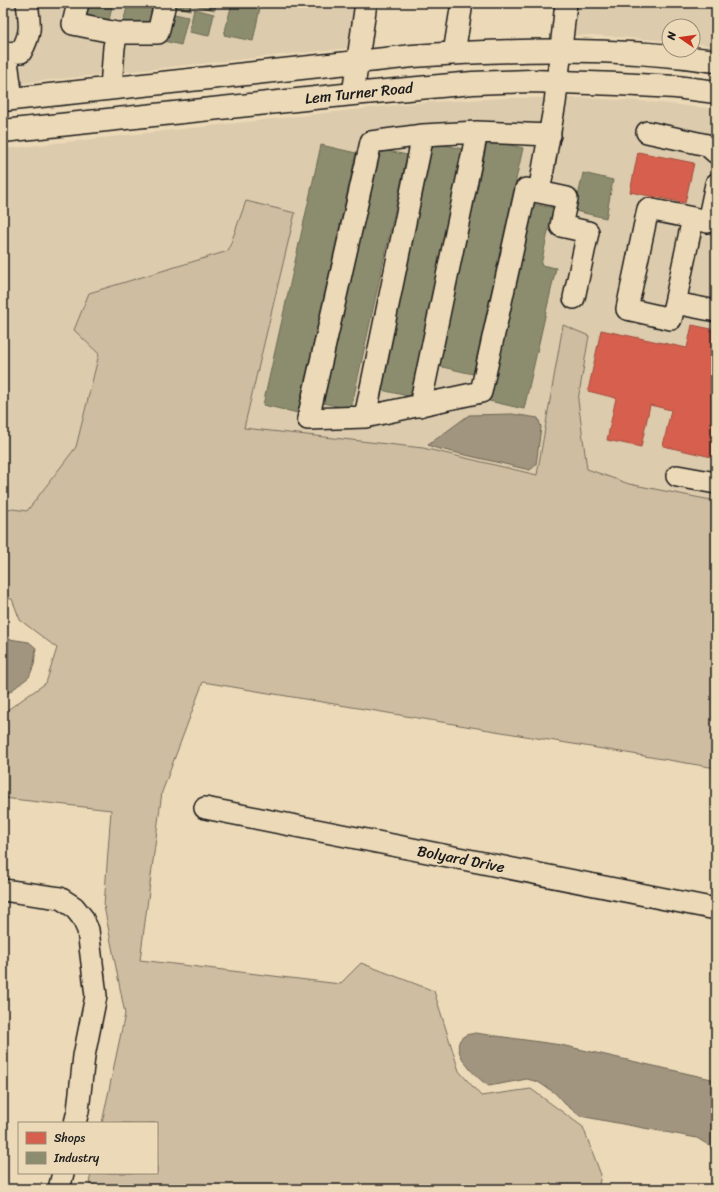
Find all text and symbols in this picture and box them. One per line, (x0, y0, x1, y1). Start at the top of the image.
north arrow (661, 18, 701, 58)
text: N (661, 30, 682, 43)
street label: Lem Turner Road (304, 74, 415, 112)
street label: Bolyard Drive (415, 838, 507, 880)
legend (18, 1122, 158, 1174)
text: Shops (54, 1127, 85, 1149)
text: Industry (53, 1147, 100, 1169)

